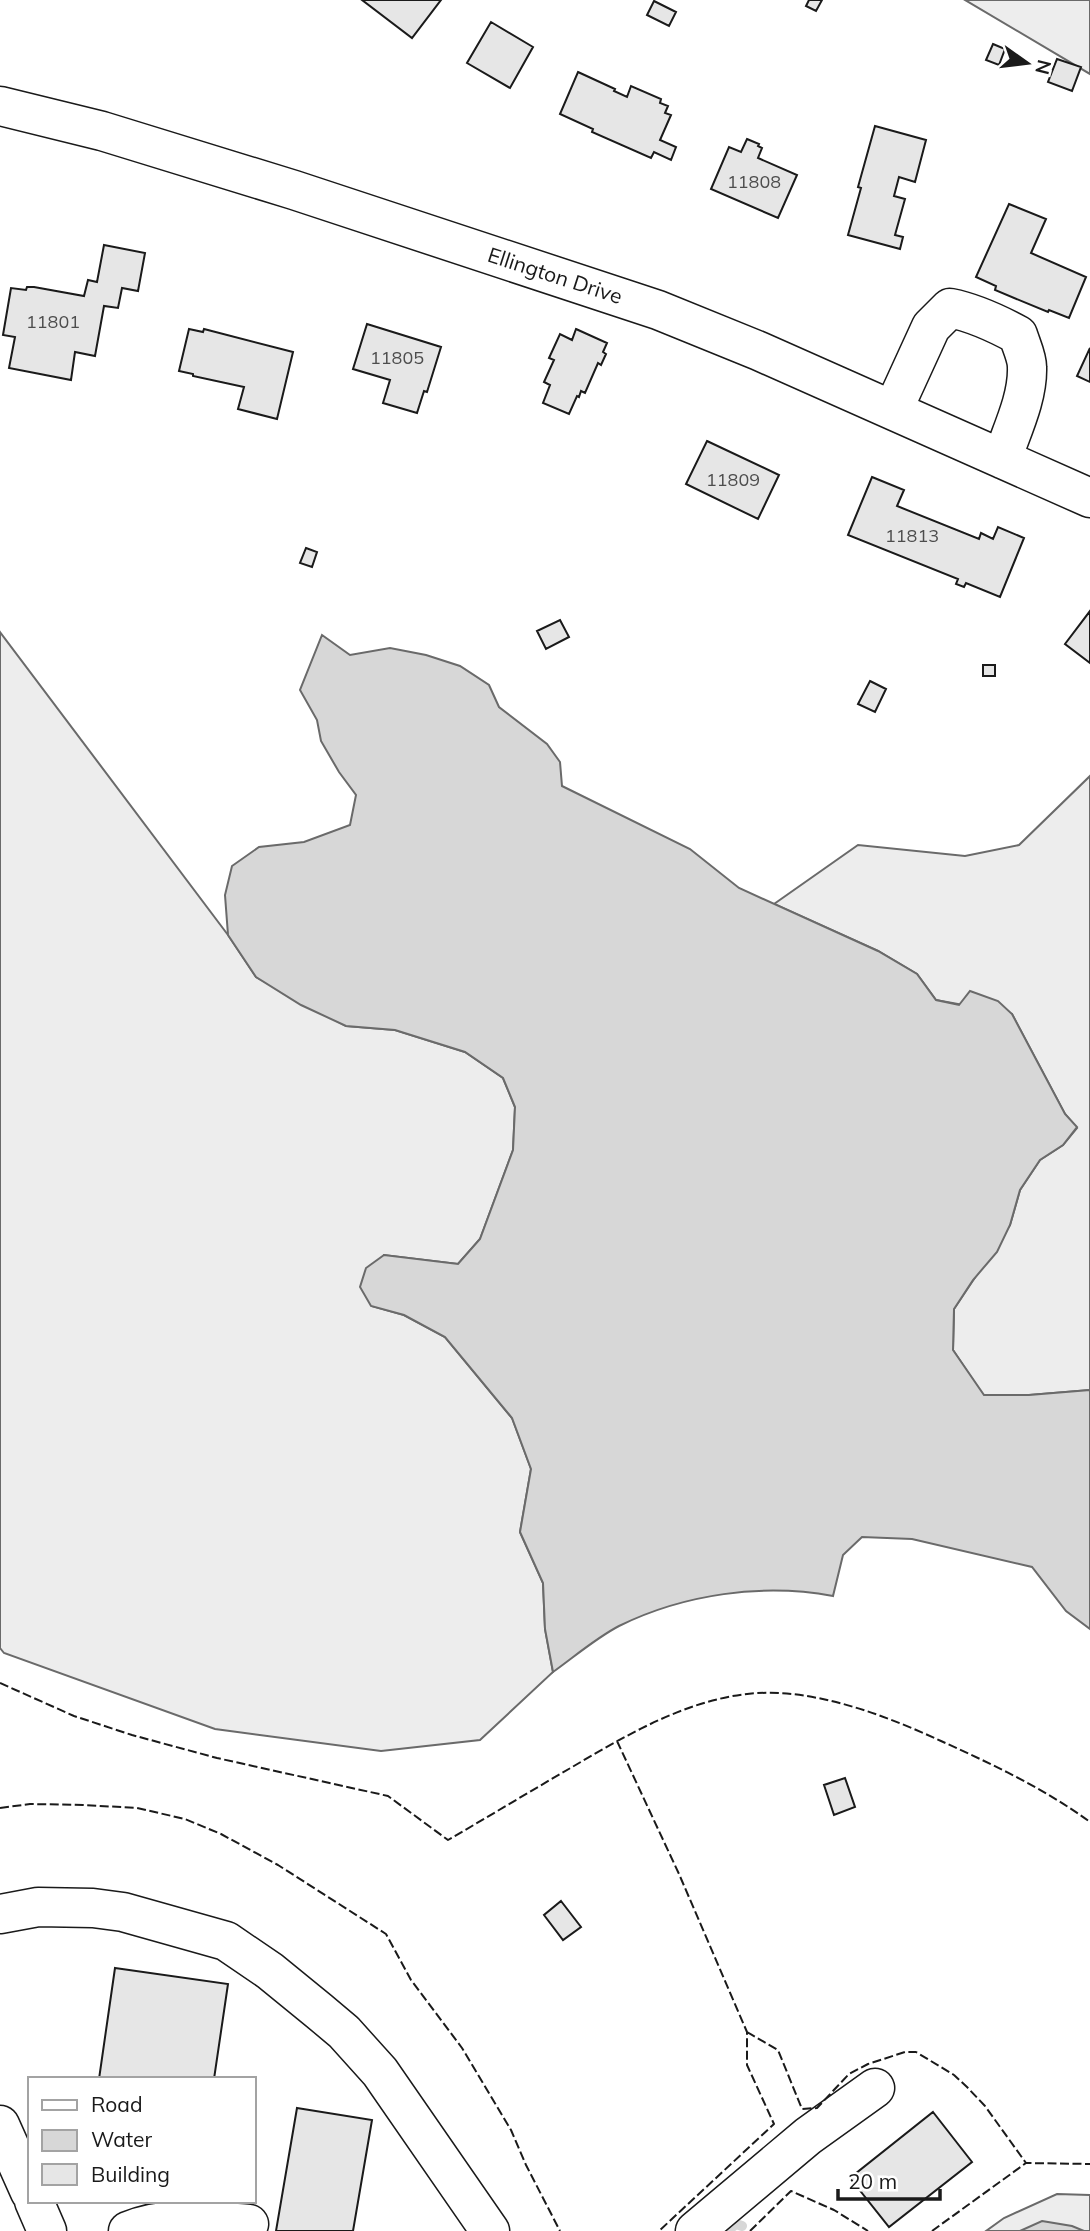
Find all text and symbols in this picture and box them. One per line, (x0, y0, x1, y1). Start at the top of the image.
north arrow (992, 28, 1062, 98)
text: N (1030, 57, 1057, 77)
house number: 11808 (727, 170, 781, 193)
street label: Ellington Drive (485, 241, 626, 309)
house number: 11801 (26, 310, 80, 333)
house number: 11805 (370, 346, 424, 369)
house number: 11809 (706, 468, 760, 491)
house number: 11813 (885, 524, 939, 547)
legend (28, 2077, 256, 2203)
text: Road (91, 2091, 142, 2117)
text: Water (91, 2126, 152, 2152)
scale bar (838, 2158, 940, 2202)
text: Building (91, 2161, 170, 2187)
text: 20 m (848, 2168, 897, 2194)

